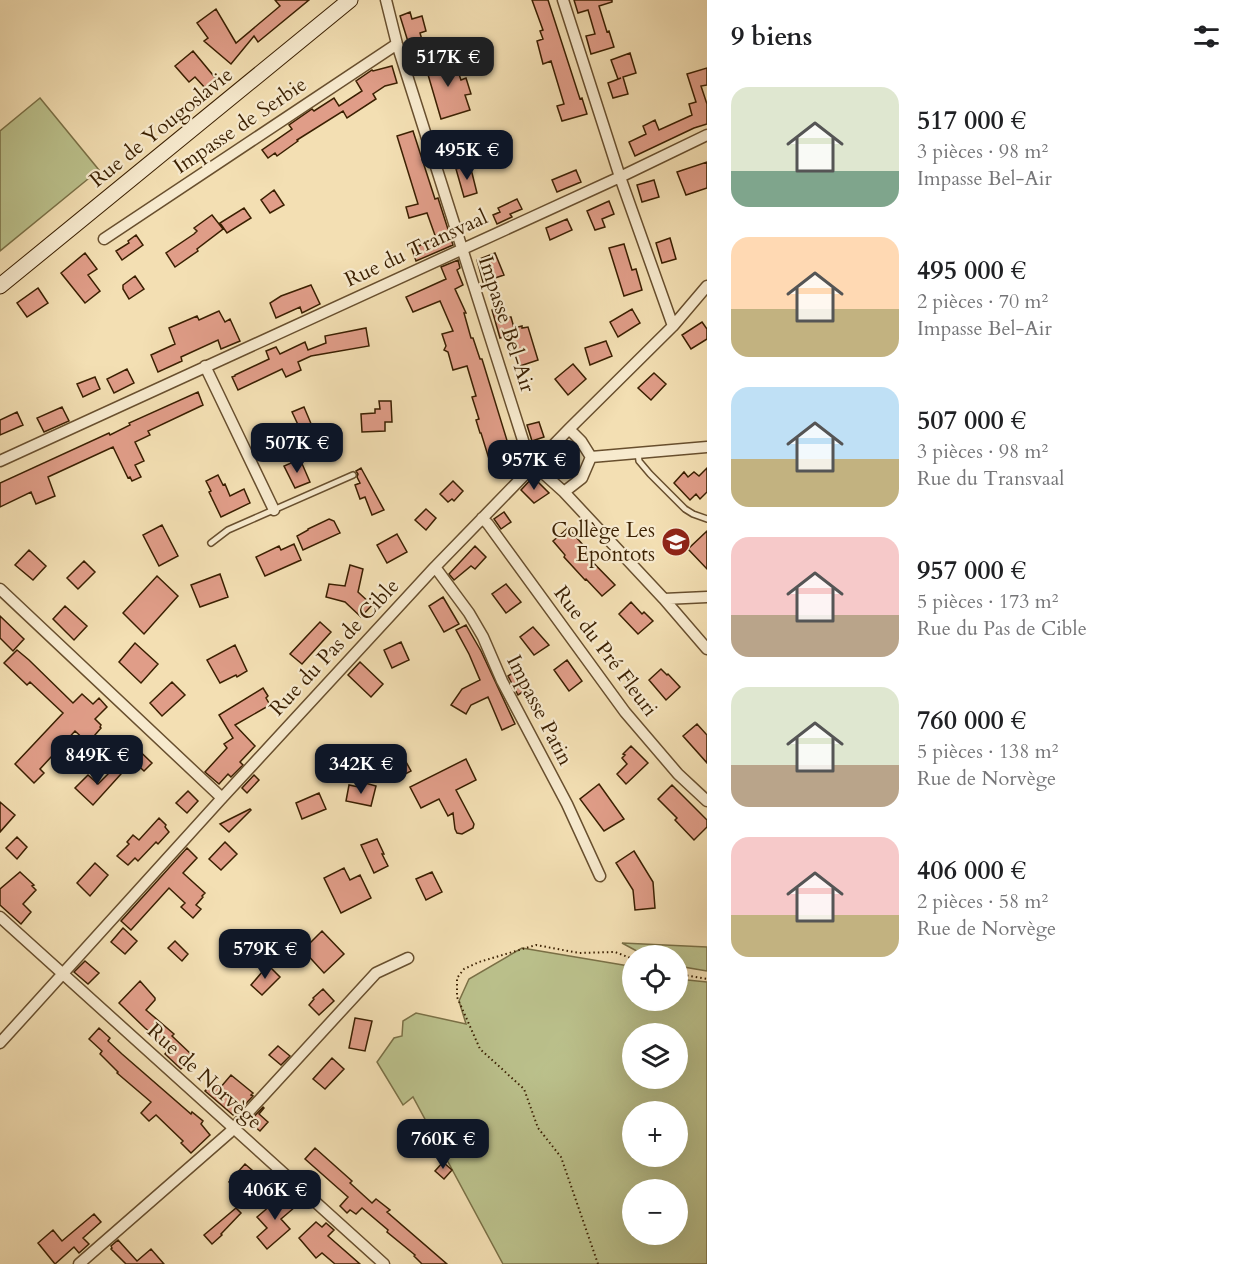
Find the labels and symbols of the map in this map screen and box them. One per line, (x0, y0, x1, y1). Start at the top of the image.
pin: 517K € (399, 37, 497, 88)
street label: Rue de Yougoslavie (83, 60, 239, 194)
street label: Impasse de Serbie (168, 70, 313, 181)
pin: 495K € (418, 130, 516, 181)
street label: Rue du Transvaal (340, 203, 492, 294)
street label: Impasse Bel-Air (471, 252, 542, 396)
pin: 507K € (248, 423, 346, 474)
pin: 957K € (485, 440, 583, 491)
place label: Collège Les Epontots (551, 516, 655, 569)
school or university icon: Collège Les Epontots (660, 526, 692, 558)
street label: Rue du Pas de Cible (263, 572, 406, 722)
street label: Rue du Pré Fleuri (547, 580, 664, 723)
street label: Impasse Patin (499, 650, 580, 770)
pin: 849K € (48, 735, 146, 786)
pin: 342K € (312, 744, 410, 795)
pin: 579K € (216, 929, 314, 980)
street label: Rue de Norvège (141, 1017, 269, 1136)
pin: 760K € (394, 1119, 492, 1170)
pin: 406K € (226, 1170, 324, 1221)

